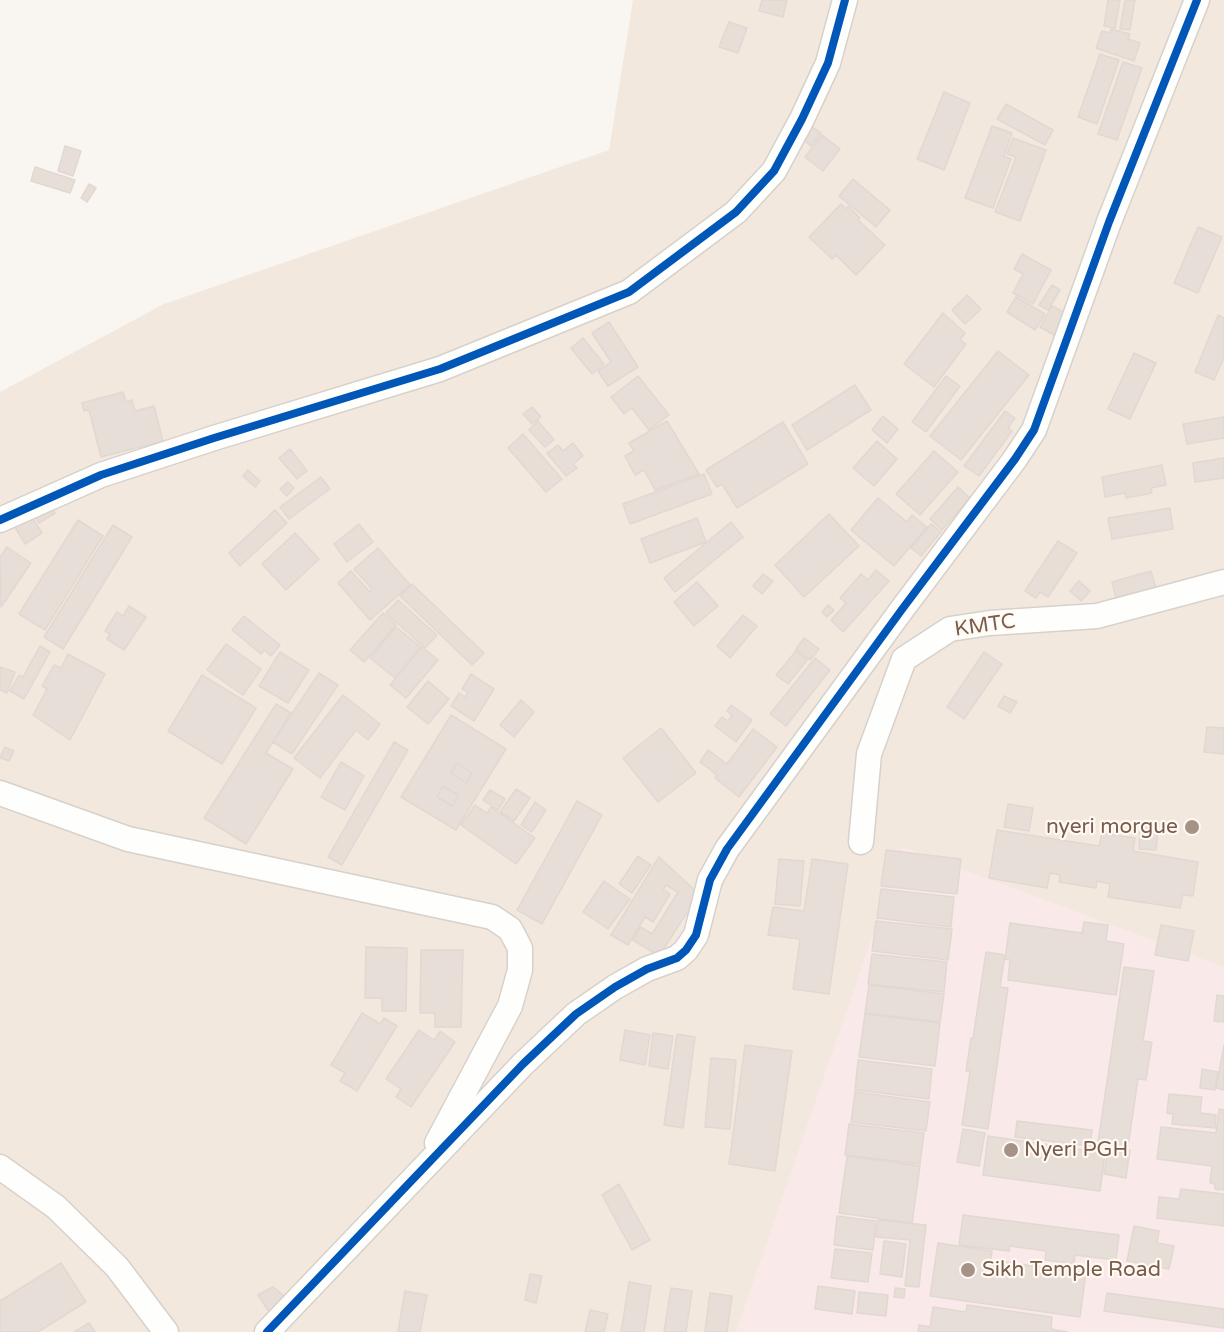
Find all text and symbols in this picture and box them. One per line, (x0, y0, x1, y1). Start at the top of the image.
street label: KMTC (953, 609, 1017, 643)
place label: nyeri morgue (1046, 814, 1178, 840)
marker: nyeri morgue (1183, 818, 1201, 836)
place label: Nyeri PGH (1024, 1137, 1128, 1163)
marker: Nyeri PGH (1002, 1141, 1020, 1159)
place label: Sikh Temple Road (982, 1257, 1161, 1283)
marker: Sikh Temple Road (959, 1261, 977, 1279)

